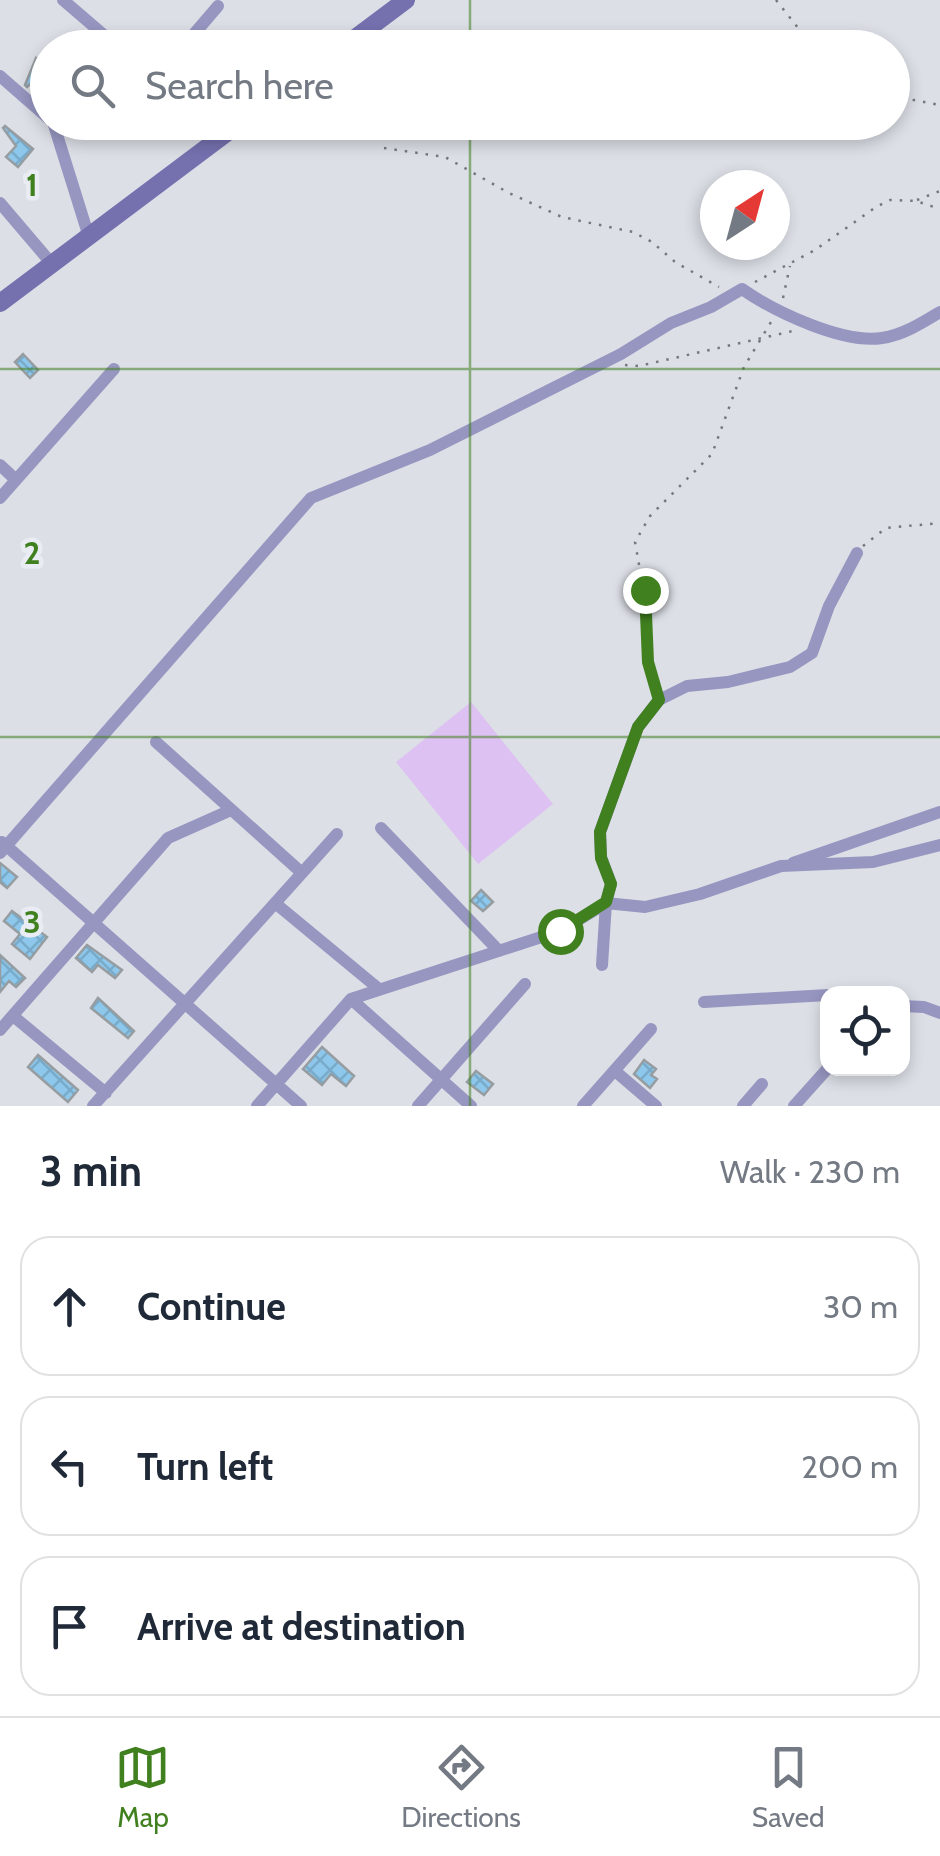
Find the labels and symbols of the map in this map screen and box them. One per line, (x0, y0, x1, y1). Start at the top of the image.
text: 1 (26, 165, 38, 204)
north arrow (700, 170, 790, 260)
text: 2 (24, 533, 40, 572)
route end (623, 568, 669, 614)
text: 3 (23, 902, 41, 941)
route start (538, 909, 584, 955)

